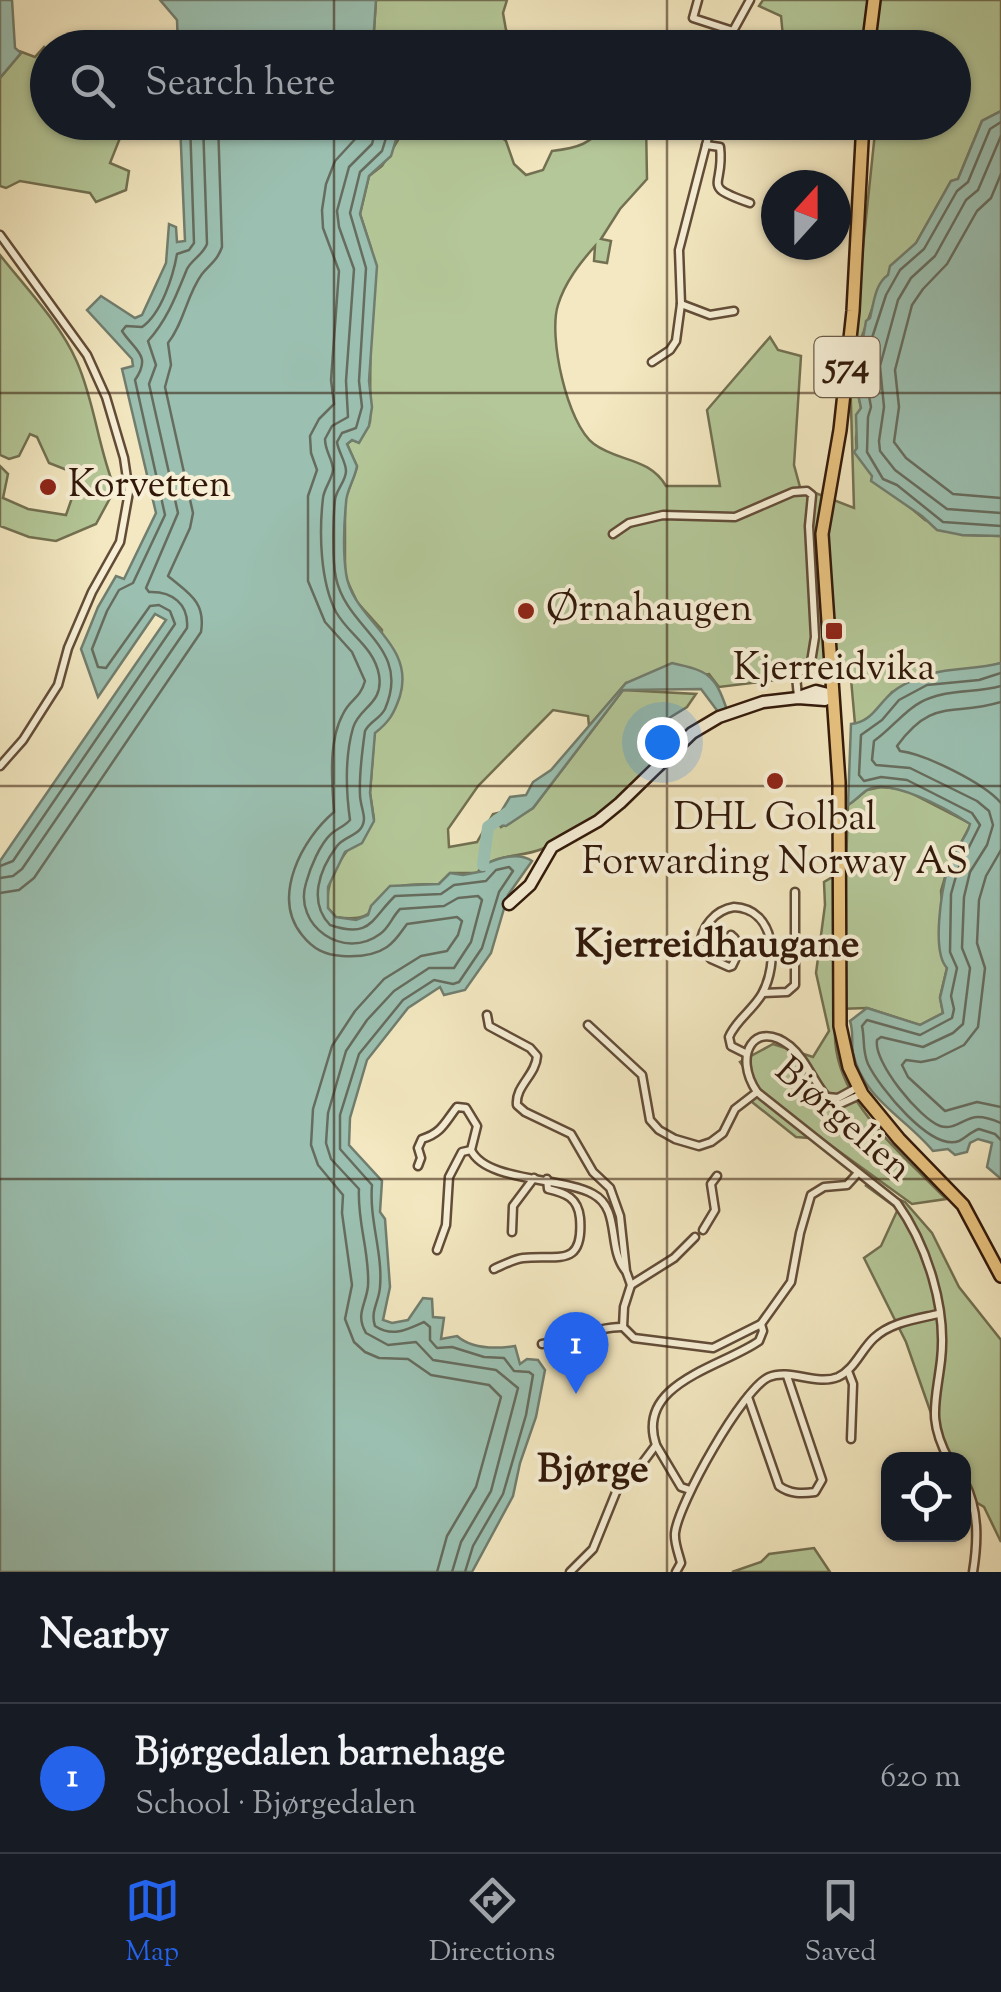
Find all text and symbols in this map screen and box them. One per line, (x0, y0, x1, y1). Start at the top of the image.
search box (30, 30, 971, 140)
icon: search (65, 58, 120, 113)
text: Search here (145, 58, 336, 112)
north arrow (761, 170, 851, 260)
road number: 574 (814, 337, 880, 397)
place label: Korvetten (68, 460, 231, 514)
marker: Korvetten (37, 476, 59, 498)
place label: Ørnahaugen (546, 584, 752, 638)
marker: Ørnahaugen (515, 600, 537, 622)
marker: Kjerreidvika (823, 620, 845, 642)
place label: Kjerreidvika (733, 643, 935, 697)
your location (637, 717, 688, 768)
marker: DHL Golbal Forwarding Norway AS (764, 770, 786, 792)
place label: DHL Golbal Forwarding Norway AS (582, 793, 968, 891)
district label: Kjerreidhaugane (575, 918, 859, 975)
street label: Bjørgelien (761, 1046, 923, 1196)
pin: 1 (544, 1312, 608, 1394)
district label: Bjørge (537, 1443, 649, 1500)
map controls (881, 1452, 971, 1542)
button: locate (881, 1452, 971, 1542)
text: Nearby (40, 1607, 169, 1667)
text: Bjørgedalen barnehage (135, 1728, 505, 1782)
text: 1 (67, 1755, 78, 1801)
text: 620 m (880, 1755, 961, 1801)
text: School · Bjørgedalen (135, 1782, 417, 1828)
tab: Map (125, 1873, 180, 1973)
tab: Directions (429, 1873, 555, 1973)
tab: Saved (804, 1873, 876, 1973)

